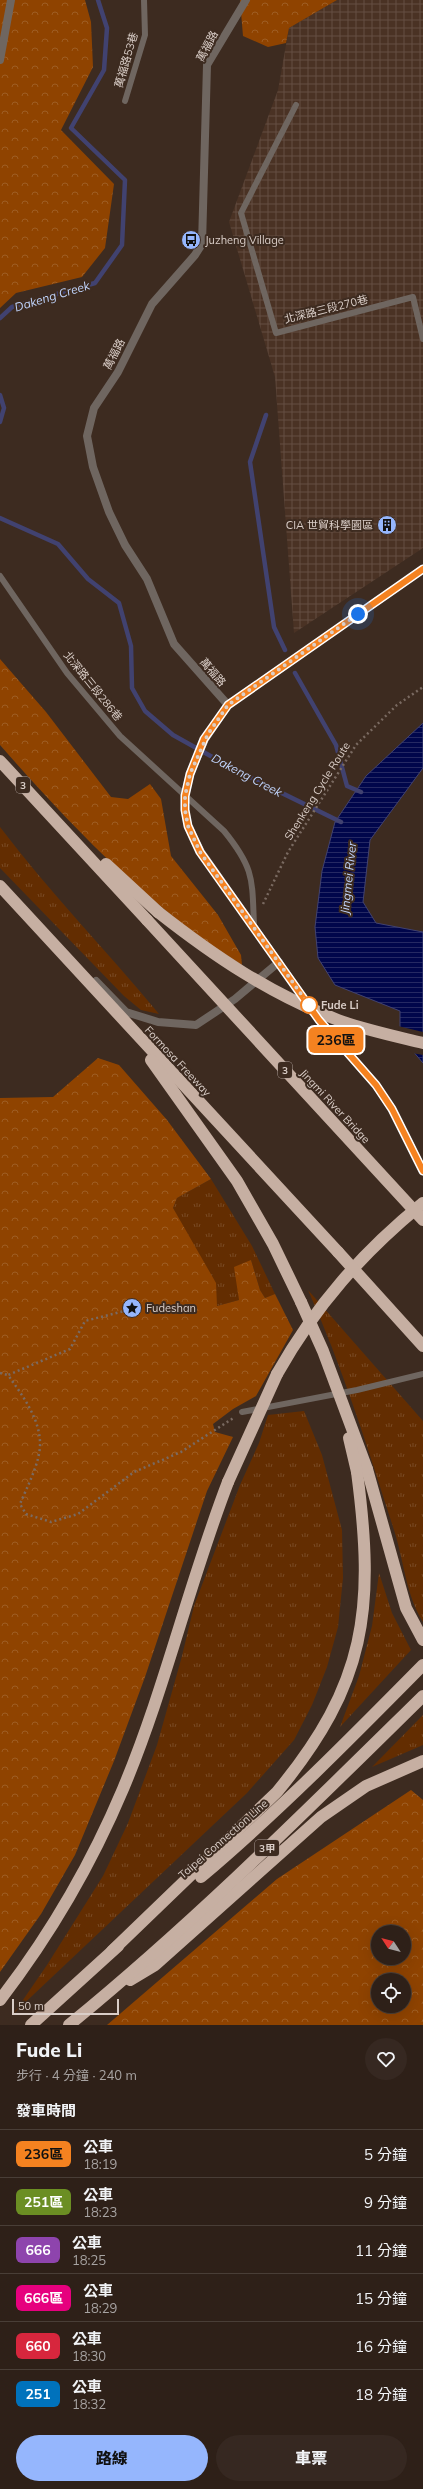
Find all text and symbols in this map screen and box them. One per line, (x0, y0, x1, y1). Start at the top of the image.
street label: 萬福路 (193, 28, 221, 64)
street label: 萬福路53巷 (111, 31, 141, 89)
bus stop icon: Juzheng Village (180, 229, 202, 251)
place label: Juzheng Village (205, 233, 284, 247)
water label: Dakeng Creek (13, 277, 92, 315)
street label: 北深路三段270巷 (283, 292, 369, 326)
street label: 萬福路 (100, 336, 128, 372)
building icon: CIA 世貿科學園區 (376, 514, 398, 536)
place label: CIA 世貿科學園區 (286, 518, 373, 532)
your location (348, 604, 368, 624)
street label: 北深路三段286巷 (61, 648, 125, 724)
street label: 萬福路 (197, 655, 229, 689)
street label: Shenkeng Cycle Route (281, 739, 353, 843)
water label: Dakeng Creek (209, 750, 286, 800)
road number: 3 (16, 777, 30, 793)
water label: Jingmei River (337, 841, 359, 916)
marker: Fude Li (300, 996, 318, 1014)
place label: Fude Li (321, 998, 359, 1012)
street label: Formosa Freeway (142, 1023, 214, 1099)
line badge: 236區 (308, 1027, 364, 1053)
text: 236區 (316, 1031, 356, 1049)
road number: 3 (278, 1062, 292, 1078)
street label: Jingmi River Bridge (297, 1066, 373, 1146)
place icon: Fudeshan (121, 1297, 143, 1319)
place label: Fudeshan (146, 1301, 196, 1315)
street label: Taipei Connection Line (175, 1796, 271, 1882)
road number: 3甲 (255, 1840, 279, 1856)
north arrow (371, 1925, 411, 1965)
map controls (371, 1925, 411, 2013)
button: locate (371, 1973, 411, 2013)
scale bar (12, 1997, 119, 2016)
text: 50 m (18, 1999, 44, 2013)
text: Fude Li (16, 2038, 82, 2062)
button: heart (365, 2038, 407, 2080)
text: 步行 · 4 分鐘 · 240 m (16, 2067, 137, 2083)
text: 發車時間 (16, 2101, 76, 2120)
text: 公車 (83, 2137, 113, 2156)
text: 236區 (24, 2145, 63, 2163)
text: 5 分鐘 (364, 2145, 407, 2164)
text: 18:19 (83, 2156, 117, 2172)
text: 公車 (83, 2185, 113, 2204)
text: 251區 (24, 2193, 63, 2211)
text: 9 分鐘 (364, 2193, 407, 2212)
text: 18:23 (83, 2204, 117, 2220)
text: 公車 (72, 2233, 102, 2252)
text: 666 (25, 2241, 51, 2259)
text: 11 分鐘 (355, 2241, 407, 2260)
text: 18:25 (72, 2252, 106, 2268)
text: 公車 (83, 2281, 113, 2300)
text: 666區 (24, 2289, 63, 2307)
text: 15 分鐘 (355, 2289, 407, 2308)
text: 18:29 (83, 2300, 117, 2316)
text: 公車 (72, 2329, 102, 2348)
text: 660 (25, 2337, 51, 2355)
text: 16 分鐘 (355, 2337, 407, 2356)
text: 18:30 (72, 2348, 106, 2364)
text: 公車 (72, 2377, 102, 2396)
text: 251 (25, 2385, 51, 2403)
text: 18 分鐘 (355, 2385, 407, 2404)
text: 18:32 (72, 2396, 106, 2412)
button: 路線 (16, 2435, 208, 2481)
button: 車票 (216, 2435, 407, 2481)

